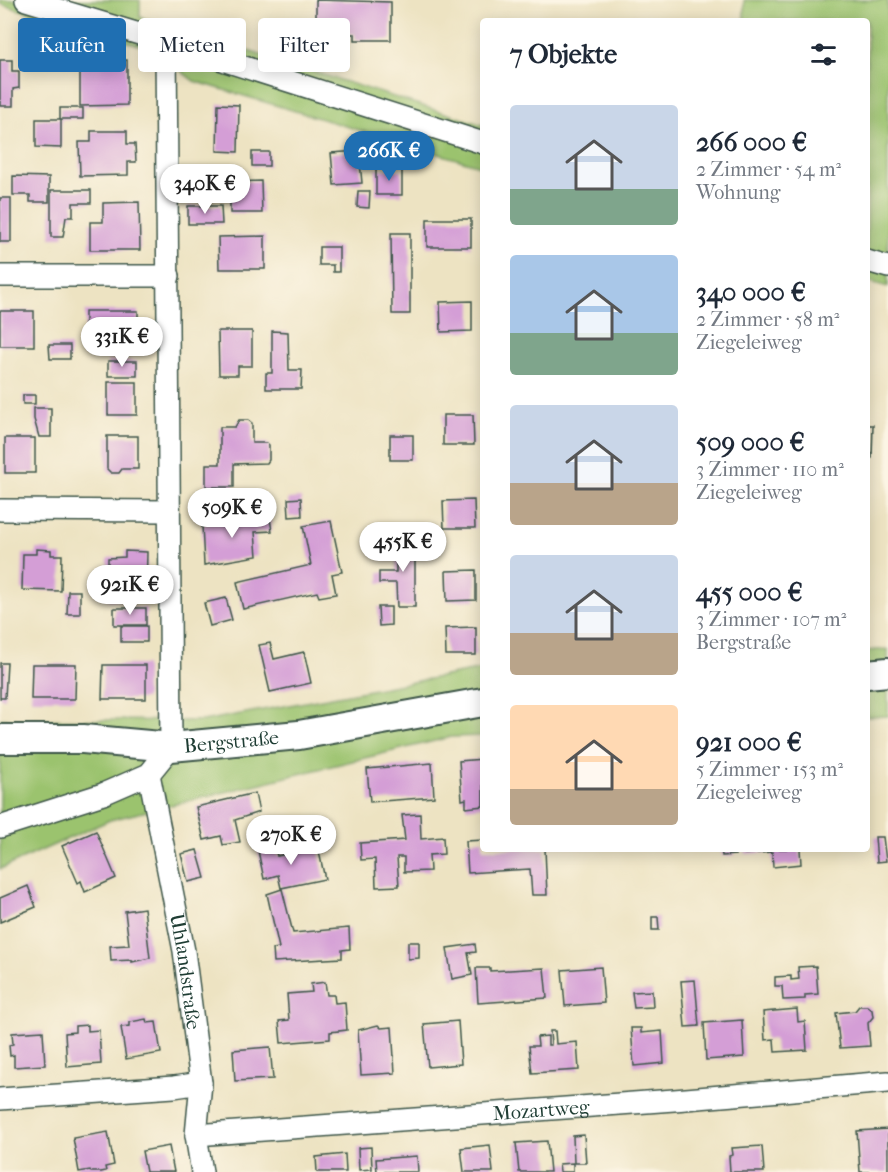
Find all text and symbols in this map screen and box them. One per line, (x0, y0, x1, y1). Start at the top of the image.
chip: Kaufen (18, 18, 126, 72)
chip: Mieten (138, 18, 246, 72)
chip: Filter (258, 18, 350, 72)
icon: filters (807, 38, 840, 71)
text: 7 Objekte (510, 39, 617, 70)
text: 266 000 € (696, 127, 807, 158)
icon: home (558, 129, 630, 201)
pin: 266K € (340, 131, 438, 182)
text: 266K € (358, 139, 420, 162)
text: 2 Zimmer · 54 m² (696, 158, 841, 181)
pin: 340K € (156, 164, 254, 215)
text: 340K € (174, 172, 236, 195)
text: Wohnung (696, 181, 781, 204)
text: 340 000 € (696, 277, 806, 308)
icon: home (558, 279, 630, 351)
text: 2 Zimmer · 58 m² (696, 308, 839, 331)
pin: 331K € (73, 317, 171, 368)
text: 331K € (95, 325, 149, 348)
text: Ziegeleiweg (696, 331, 802, 354)
text: 509 000 € (696, 427, 805, 458)
icon: home (558, 429, 630, 501)
text: 3 Zimmer · 110 m² (696, 458, 844, 481)
text: Ziegeleiweg (696, 481, 802, 504)
pin: 509K € (183, 488, 281, 539)
text: 509K € (202, 496, 262, 519)
pin: 455K € (354, 522, 452, 573)
text: 455K € (373, 530, 433, 553)
pin: 921K € (81, 565, 179, 616)
text: 921K € (101, 573, 159, 596)
text: 455 000 € (696, 577, 803, 608)
icon: home (558, 579, 630, 651)
text: 3 Zimmer · 107 m² (696, 608, 846, 631)
text: Bergstraße (696, 631, 791, 654)
street label: Bergstraße (183, 726, 280, 758)
text: 921 000 € (696, 727, 802, 758)
icon: home (558, 729, 630, 801)
text: 5 Zimmer · 153 m² (696, 758, 843, 781)
text: Ziegeleiweg (696, 781, 802, 804)
pin: 270K € (242, 815, 340, 866)
text: 270K € (260, 823, 322, 846)
street label: Uhlandstraße (165, 912, 205, 1031)
street label: Mozartweg (492, 1095, 591, 1125)

